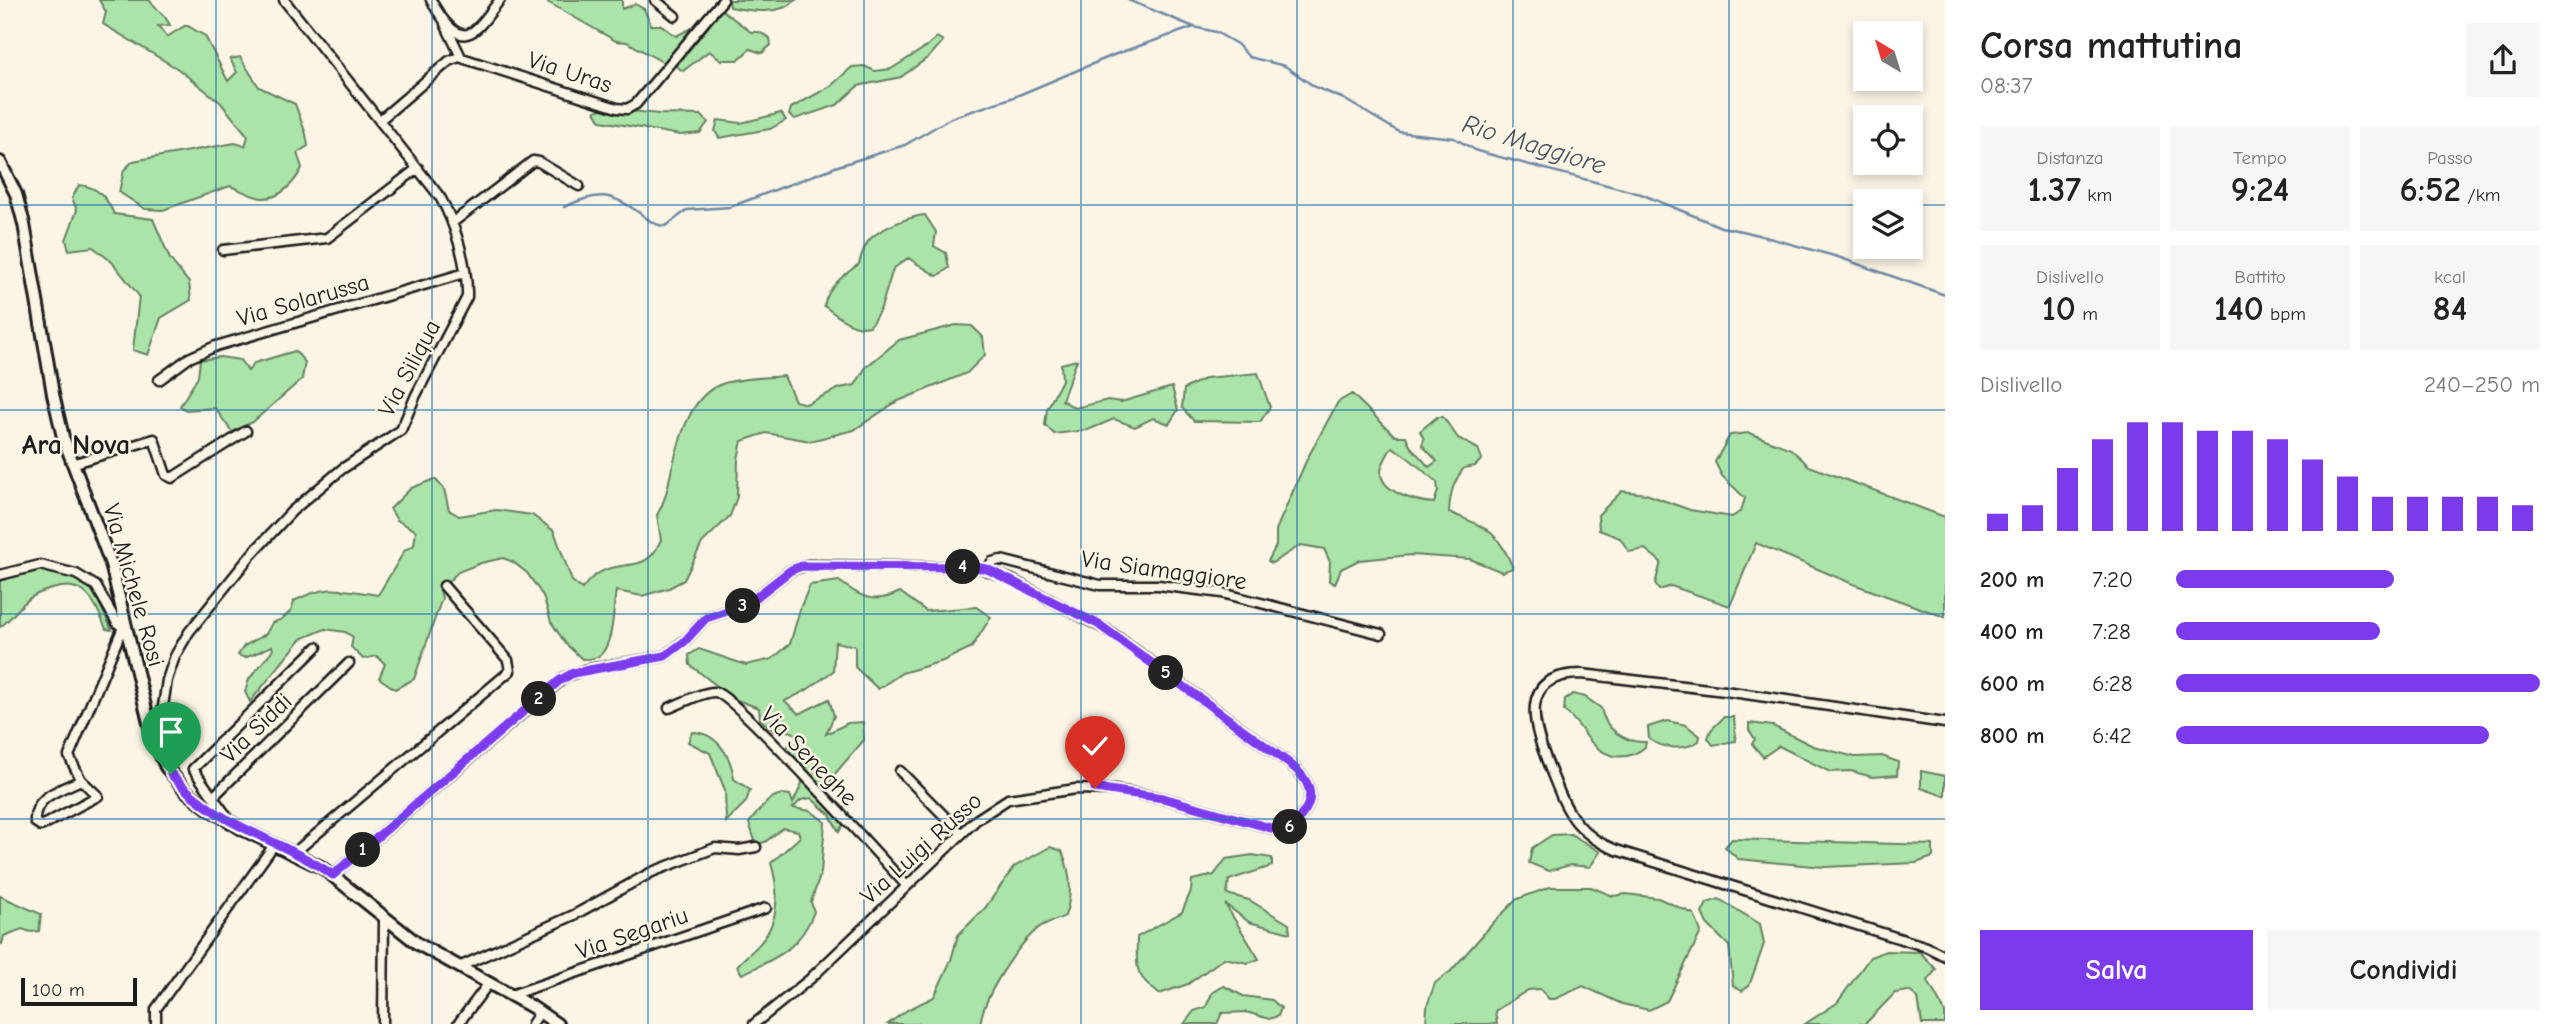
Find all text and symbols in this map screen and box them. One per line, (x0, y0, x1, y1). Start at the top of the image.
north arrow (1853, 21, 1923, 91)
map controls (1853, 21, 1923, 259)
button: share (2466, 23, 2540, 97)
text: Corsa mattutina (1980, 24, 2243, 68)
street label: Via Uras (524, 45, 616, 99)
text: 08:37 (1980, 72, 2033, 99)
button: locate (1853, 105, 1923, 175)
water label: Rio Maggiore (1459, 109, 1609, 181)
text: Distanza (2037, 147, 2103, 169)
text: Tempo (2233, 147, 2287, 169)
text: Passo (2427, 147, 2473, 169)
text: 1.37 (2028, 169, 2081, 210)
text: 9:24 (2231, 169, 2289, 210)
text: 6:52 (2399, 169, 2461, 210)
text: km (2081, 184, 2112, 206)
text: /km (2461, 184, 2501, 206)
button: layers (1853, 189, 1923, 259)
text: Dislivello (2036, 266, 2104, 288)
text: Battito (2234, 266, 2286, 288)
text: kcal (2434, 266, 2466, 288)
street label: Via Solarussa (234, 268, 372, 332)
text: 10 (2042, 288, 2076, 329)
text: 140 (2214, 288, 2264, 329)
text: 84 (2433, 288, 2467, 329)
text: m (2076, 303, 2098, 325)
text: bpm (2264, 303, 2306, 325)
street label: Via Siliqua (372, 315, 446, 421)
text: Dislivello (1980, 371, 2062, 398)
text: 240–250 m (2424, 371, 2540, 398)
district label: Ara Nova (22, 429, 130, 461)
street label: Via Michele Rosi (97, 500, 171, 670)
street label: Via Siamaggiore (1080, 545, 1248, 595)
pin: 4 (946, 550, 981, 584)
text: 4 (958, 555, 967, 577)
text: 200 m (1980, 566, 2044, 593)
text: 7:20 (2092, 566, 2133, 593)
pin: 3 (726, 588, 760, 624)
text: 3 (738, 594, 747, 616)
text: 400 m (1980, 618, 2044, 645)
text: 7:28 (2092, 618, 2131, 645)
pin: 5 (1148, 656, 1184, 690)
text: 5 (1160, 661, 1171, 683)
text: 600 m (1980, 670, 2045, 697)
text: 6:28 (2092, 670, 2133, 697)
pin: 2 (522, 682, 556, 716)
street label: Via Siddi (215, 687, 297, 769)
text: 2 (534, 687, 543, 709)
street label: Via Seneghe (755, 701, 863, 811)
pin (141, 702, 201, 774)
icon: arrive (152, 713, 190, 751)
pin (1065, 716, 1125, 788)
text: 800 m (1980, 722, 2045, 749)
text: 6:42 (2092, 722, 2132, 749)
icon: check (1076, 727, 1114, 765)
street label: Via Luigi Russo (855, 786, 987, 910)
pin: 6 (1272, 810, 1308, 844)
text: 6 (1285, 815, 1294, 837)
pin: 1 (346, 832, 380, 868)
text: 1 (359, 838, 366, 860)
street label: Via Segariu (572, 901, 692, 965)
button: Salva (1980, 930, 2253, 1010)
button: Condividi (2267, 930, 2540, 1010)
scale bar (21, 975, 136, 1007)
text: 100 m (32, 979, 85, 1001)

